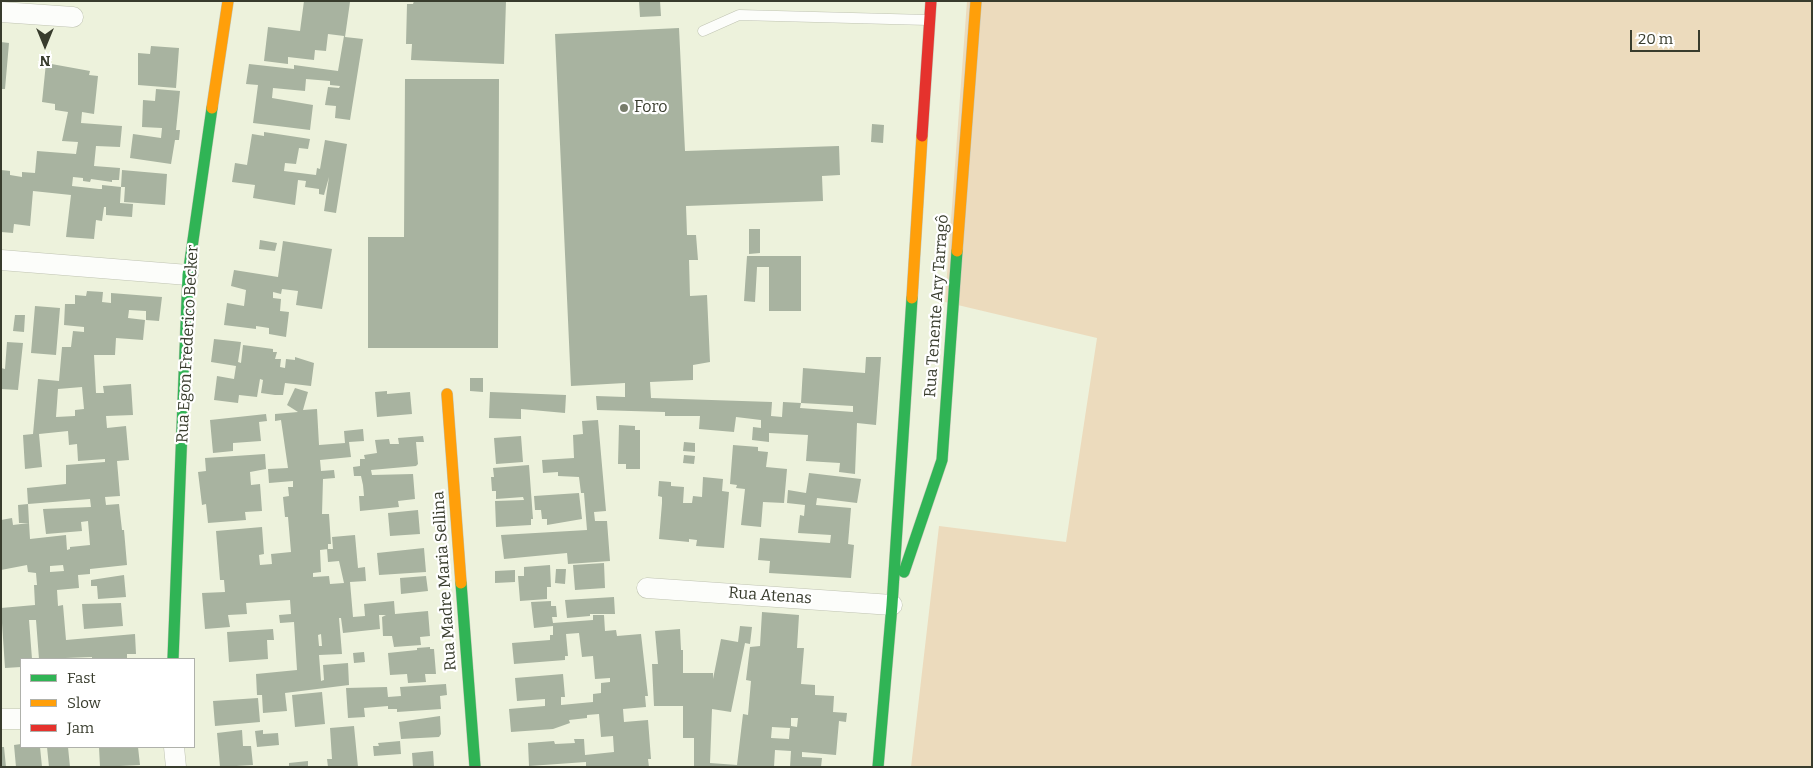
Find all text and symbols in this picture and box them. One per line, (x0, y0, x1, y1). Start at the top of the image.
north arrow (20, 20, 70, 70)
scale bar (1633, 20, 1703, 52)
text: 20 m (1638, 30, 1673, 48)
text: N (40, 52, 50, 69)
place label: Foro (634, 98, 667, 118)
marker: Foro (618, 102, 630, 114)
street label: Rua Tenente Ary Tarragô (921, 214, 953, 398)
street label: Rua Egon Frederico Becker (173, 244, 203, 444)
street label: Rua Madre Maria Sellina (429, 490, 461, 672)
street label: Rua Atenas (728, 583, 812, 609)
legend (20, 658, 195, 748)
text: Fast (67, 669, 96, 687)
text: Slow (67, 694, 101, 712)
text: Jam (67, 719, 94, 737)

